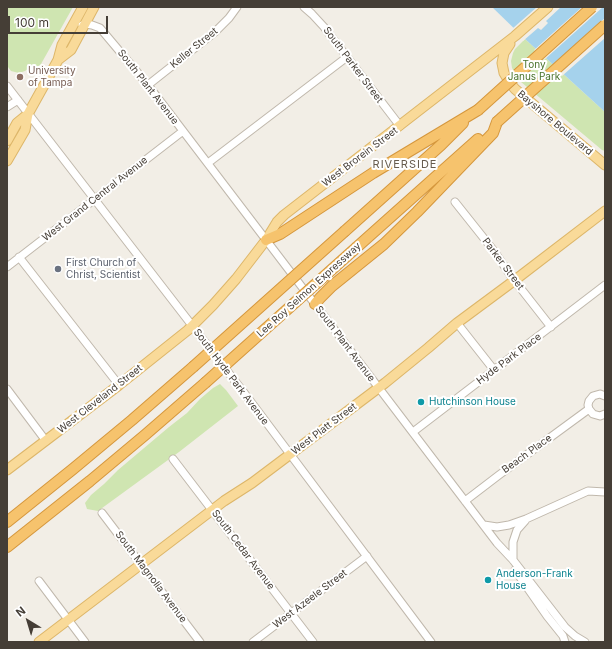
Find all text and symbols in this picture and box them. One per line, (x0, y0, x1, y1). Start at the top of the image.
scale bar (10, 8, 110, 34)
text: 100 m (15, 15, 49, 30)
street label: Keller Street (168, 25, 220, 71)
street label: South Parker Street (320, 25, 386, 105)
street label: South Plant Avenue (115, 47, 181, 127)
park label: Tony Janus Park (508, 59, 560, 82)
place label: University of Tampa (28, 65, 76, 88)
marker: University of Tampa (15, 72, 25, 82)
street label: Bayshore Boulevard (515, 88, 595, 158)
street label: West Brorein Street (320, 125, 400, 189)
street label: West Grand Central Avenue (40, 154, 150, 244)
district label: RIVERSIDE (373, 158, 437, 172)
street label: Parker Street (480, 236, 526, 292)
street label: Lee Roy Selmon Expressway (255, 240, 363, 340)
place label: First Church of Christ, Scientist (66, 257, 140, 280)
marker: First Church of Christ, Scientist (53, 264, 63, 274)
street label: South Plant Avenue (313, 304, 377, 384)
street label: South Hyde Park Avenue (191, 327, 271, 427)
street label: Hyde Park Place (474, 331, 544, 387)
street label: West Cleveland Street (55, 362, 145, 436)
place label: Hutchinson House (429, 396, 516, 408)
marker: Hutchinson House (416, 397, 426, 407)
street label: West Platt Street (289, 401, 359, 457)
street label: Beach Place (500, 432, 554, 476)
street label: South Cedar Avenue (209, 508, 277, 592)
street label: South Magnolia Avenue (113, 529, 189, 625)
street label: West Azeele Street (271, 567, 349, 631)
place label: Anderson-Frank House (496, 568, 573, 592)
marker: Anderson-Frank House (483, 575, 493, 585)
north arrow (8, 601, 48, 641)
text: N (13, 603, 28, 620)

